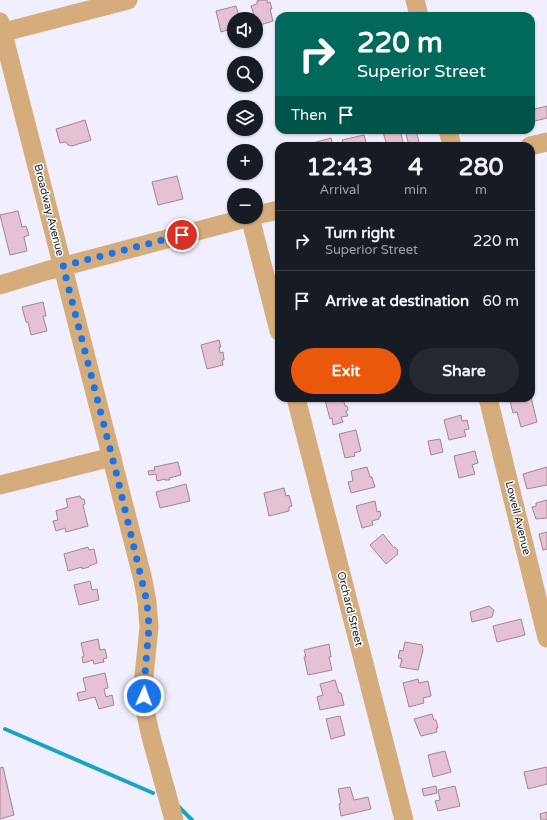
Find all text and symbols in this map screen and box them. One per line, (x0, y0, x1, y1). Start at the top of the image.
map controls (227, 12, 263, 224)
button: sound (227, 12, 263, 48)
text: 220 m (357, 26, 443, 60)
icon: right (291, 28, 343, 80)
button: search (227, 56, 263, 92)
text: Superior Street (357, 60, 486, 82)
button: layers (227, 100, 263, 136)
icon: arrive (335, 104, 357, 126)
text: Then (291, 106, 327, 124)
button: + (227, 144, 263, 180)
text: 12:43 (306, 153, 373, 182)
text: 4 (408, 153, 423, 182)
text: 280 (458, 153, 504, 182)
street label: Broadway Avenue (31, 163, 67, 257)
text: Arrival (319, 182, 360, 198)
text: min (404, 182, 427, 198)
text: m (475, 182, 487, 198)
button: − (227, 188, 263, 224)
pin (165, 218, 199, 252)
icon: arrive (171, 224, 193, 246)
text: Turn right (325, 224, 395, 242)
icon: right (291, 230, 313, 252)
text: 220 m (473, 232, 519, 250)
text: Superior Street (325, 242, 418, 258)
icon: arrive (291, 290, 313, 312)
text: Arrive at destination (325, 292, 469, 310)
text: 60 m (482, 292, 519, 310)
button: Exit (291, 348, 401, 394)
button: Share (409, 348, 519, 394)
street label: Lowell Avenue (503, 480, 533, 556)
street label: Orchard Street (334, 570, 366, 648)
position arrow (123, 675, 165, 717)

